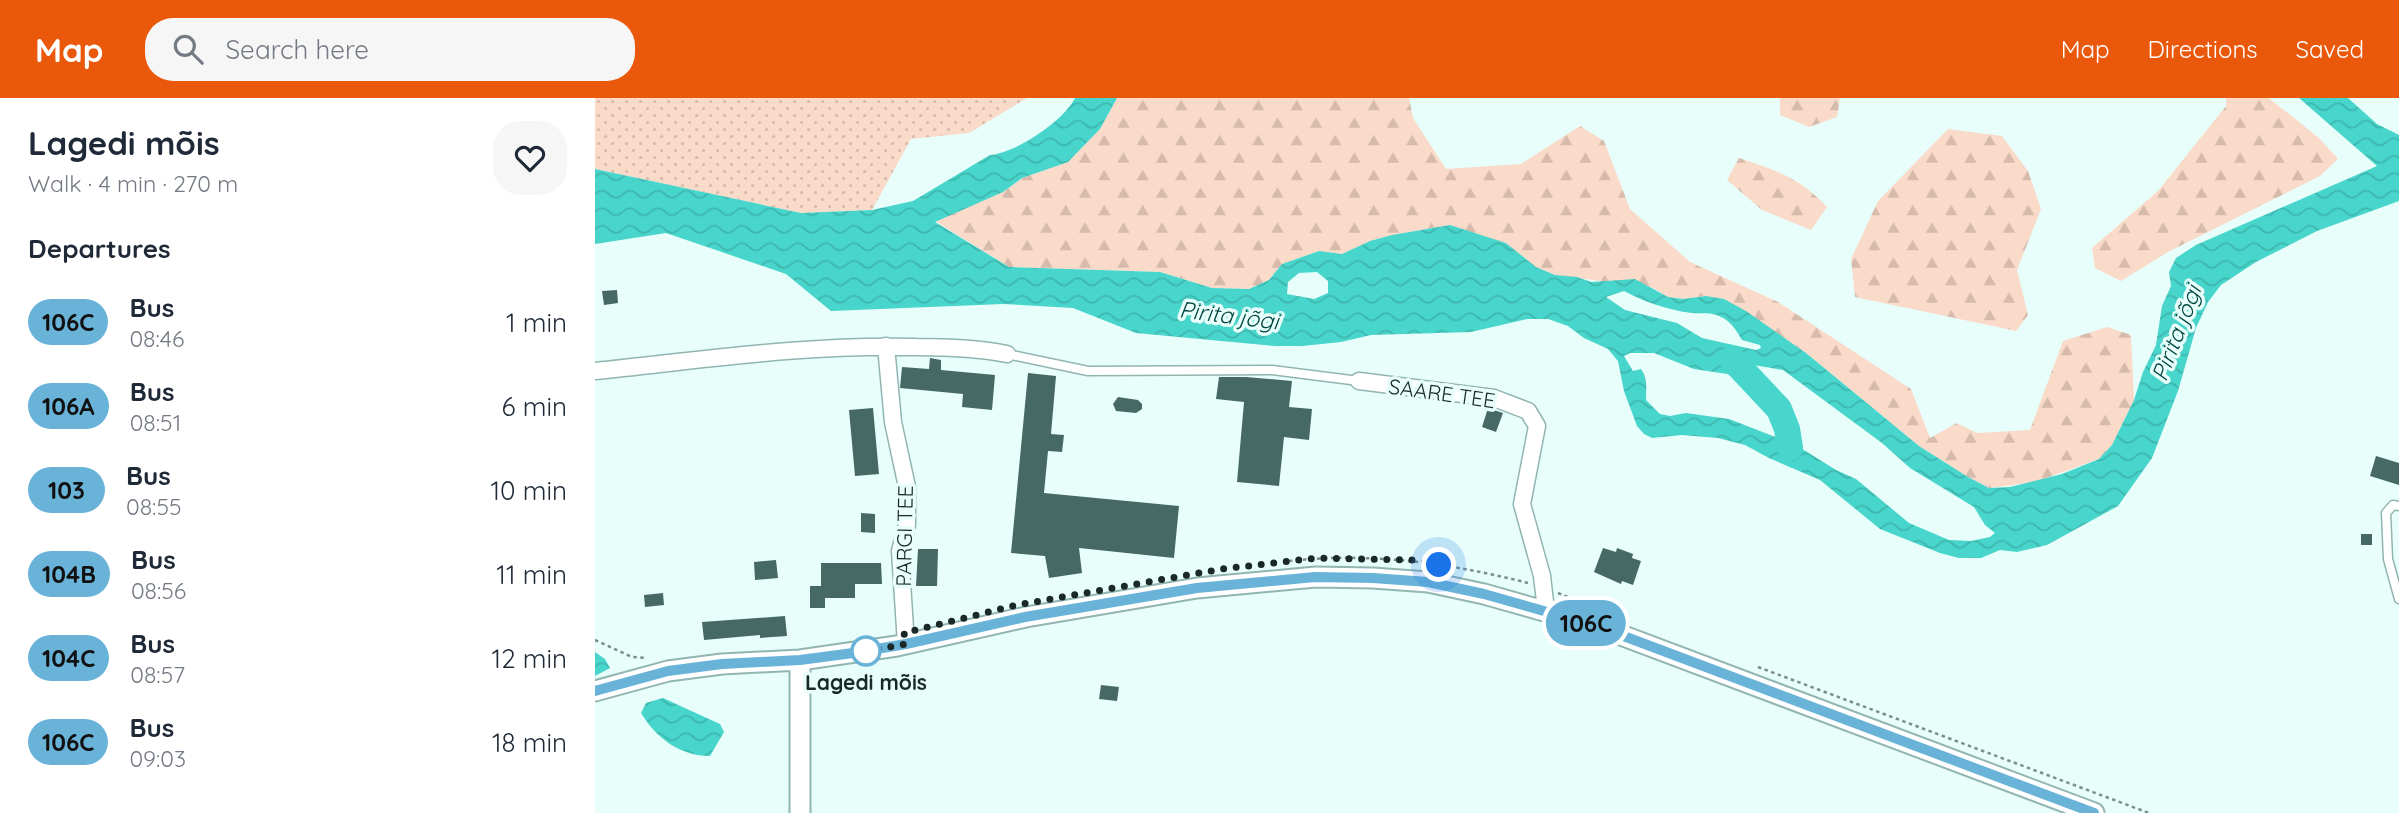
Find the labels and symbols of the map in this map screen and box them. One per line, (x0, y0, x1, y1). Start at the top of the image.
water label: Pirita jõgi (2145, 278, 2209, 385)
water label: Pirita jõgi (1178, 295, 1283, 336)
street label: SAARE TEE (1387, 373, 1497, 413)
street label: PARGI TEE (890, 485, 918, 587)
your location (1421, 547, 1456, 582)
line badge: 106C (1537, 600, 1635, 646)
marker: Lagedi mõis (851, 636, 881, 666)
place label: Lagedi mõis (805, 669, 927, 695)

